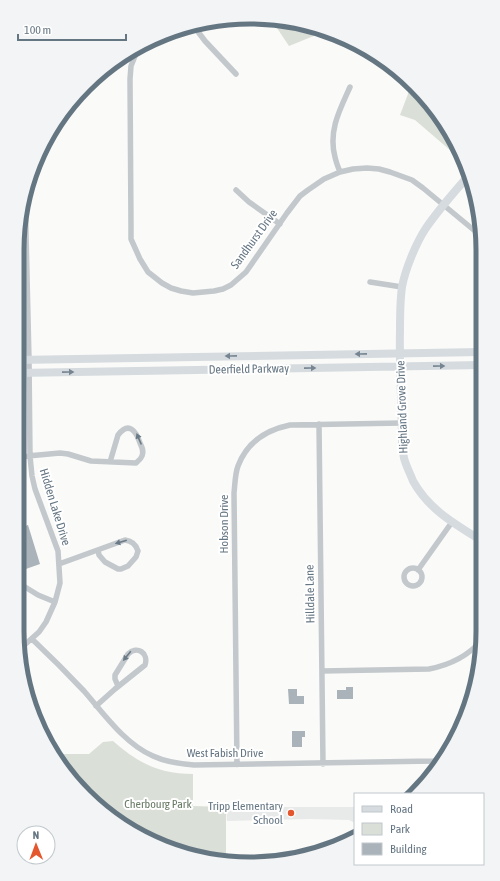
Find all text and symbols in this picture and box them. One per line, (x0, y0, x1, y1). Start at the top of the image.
scale bar (18, 16, 126, 42)
text: 100 m (24, 23, 51, 37)
street label: Sandhurst Drive (228, 207, 280, 271)
one-way arrow (354, 351, 367, 357)
one-way arrow (224, 353, 237, 359)
street label: Highland Grove Drive (393, 360, 411, 454)
street label: Deerfield Parkway (209, 361, 289, 377)
one-way arrow (433, 363, 446, 369)
one-way arrow (304, 365, 317, 371)
one-way arrow (62, 369, 75, 375)
one-way arrow (135, 433, 141, 445)
street label: Hidden Lake Drive (37, 467, 73, 547)
street label: Hobson Drive (217, 495, 231, 553)
one-way arrow (114, 539, 126, 545)
street label: Hilldale Lane (302, 564, 318, 624)
one-way arrow (123, 651, 131, 661)
street label: West Fabish Drive (187, 746, 263, 760)
legend (354, 793, 484, 865)
park label: Cherbourg Park (124, 797, 192, 811)
place label: Tripp Elementary School (208, 799, 284, 827)
text: Road (390, 802, 413, 816)
marker: Tripp Elementary School (286, 808, 296, 818)
text: Park (390, 822, 411, 836)
north arrow (16, 825, 56, 865)
text: N (32, 829, 39, 841)
text: Building (390, 842, 428, 856)

